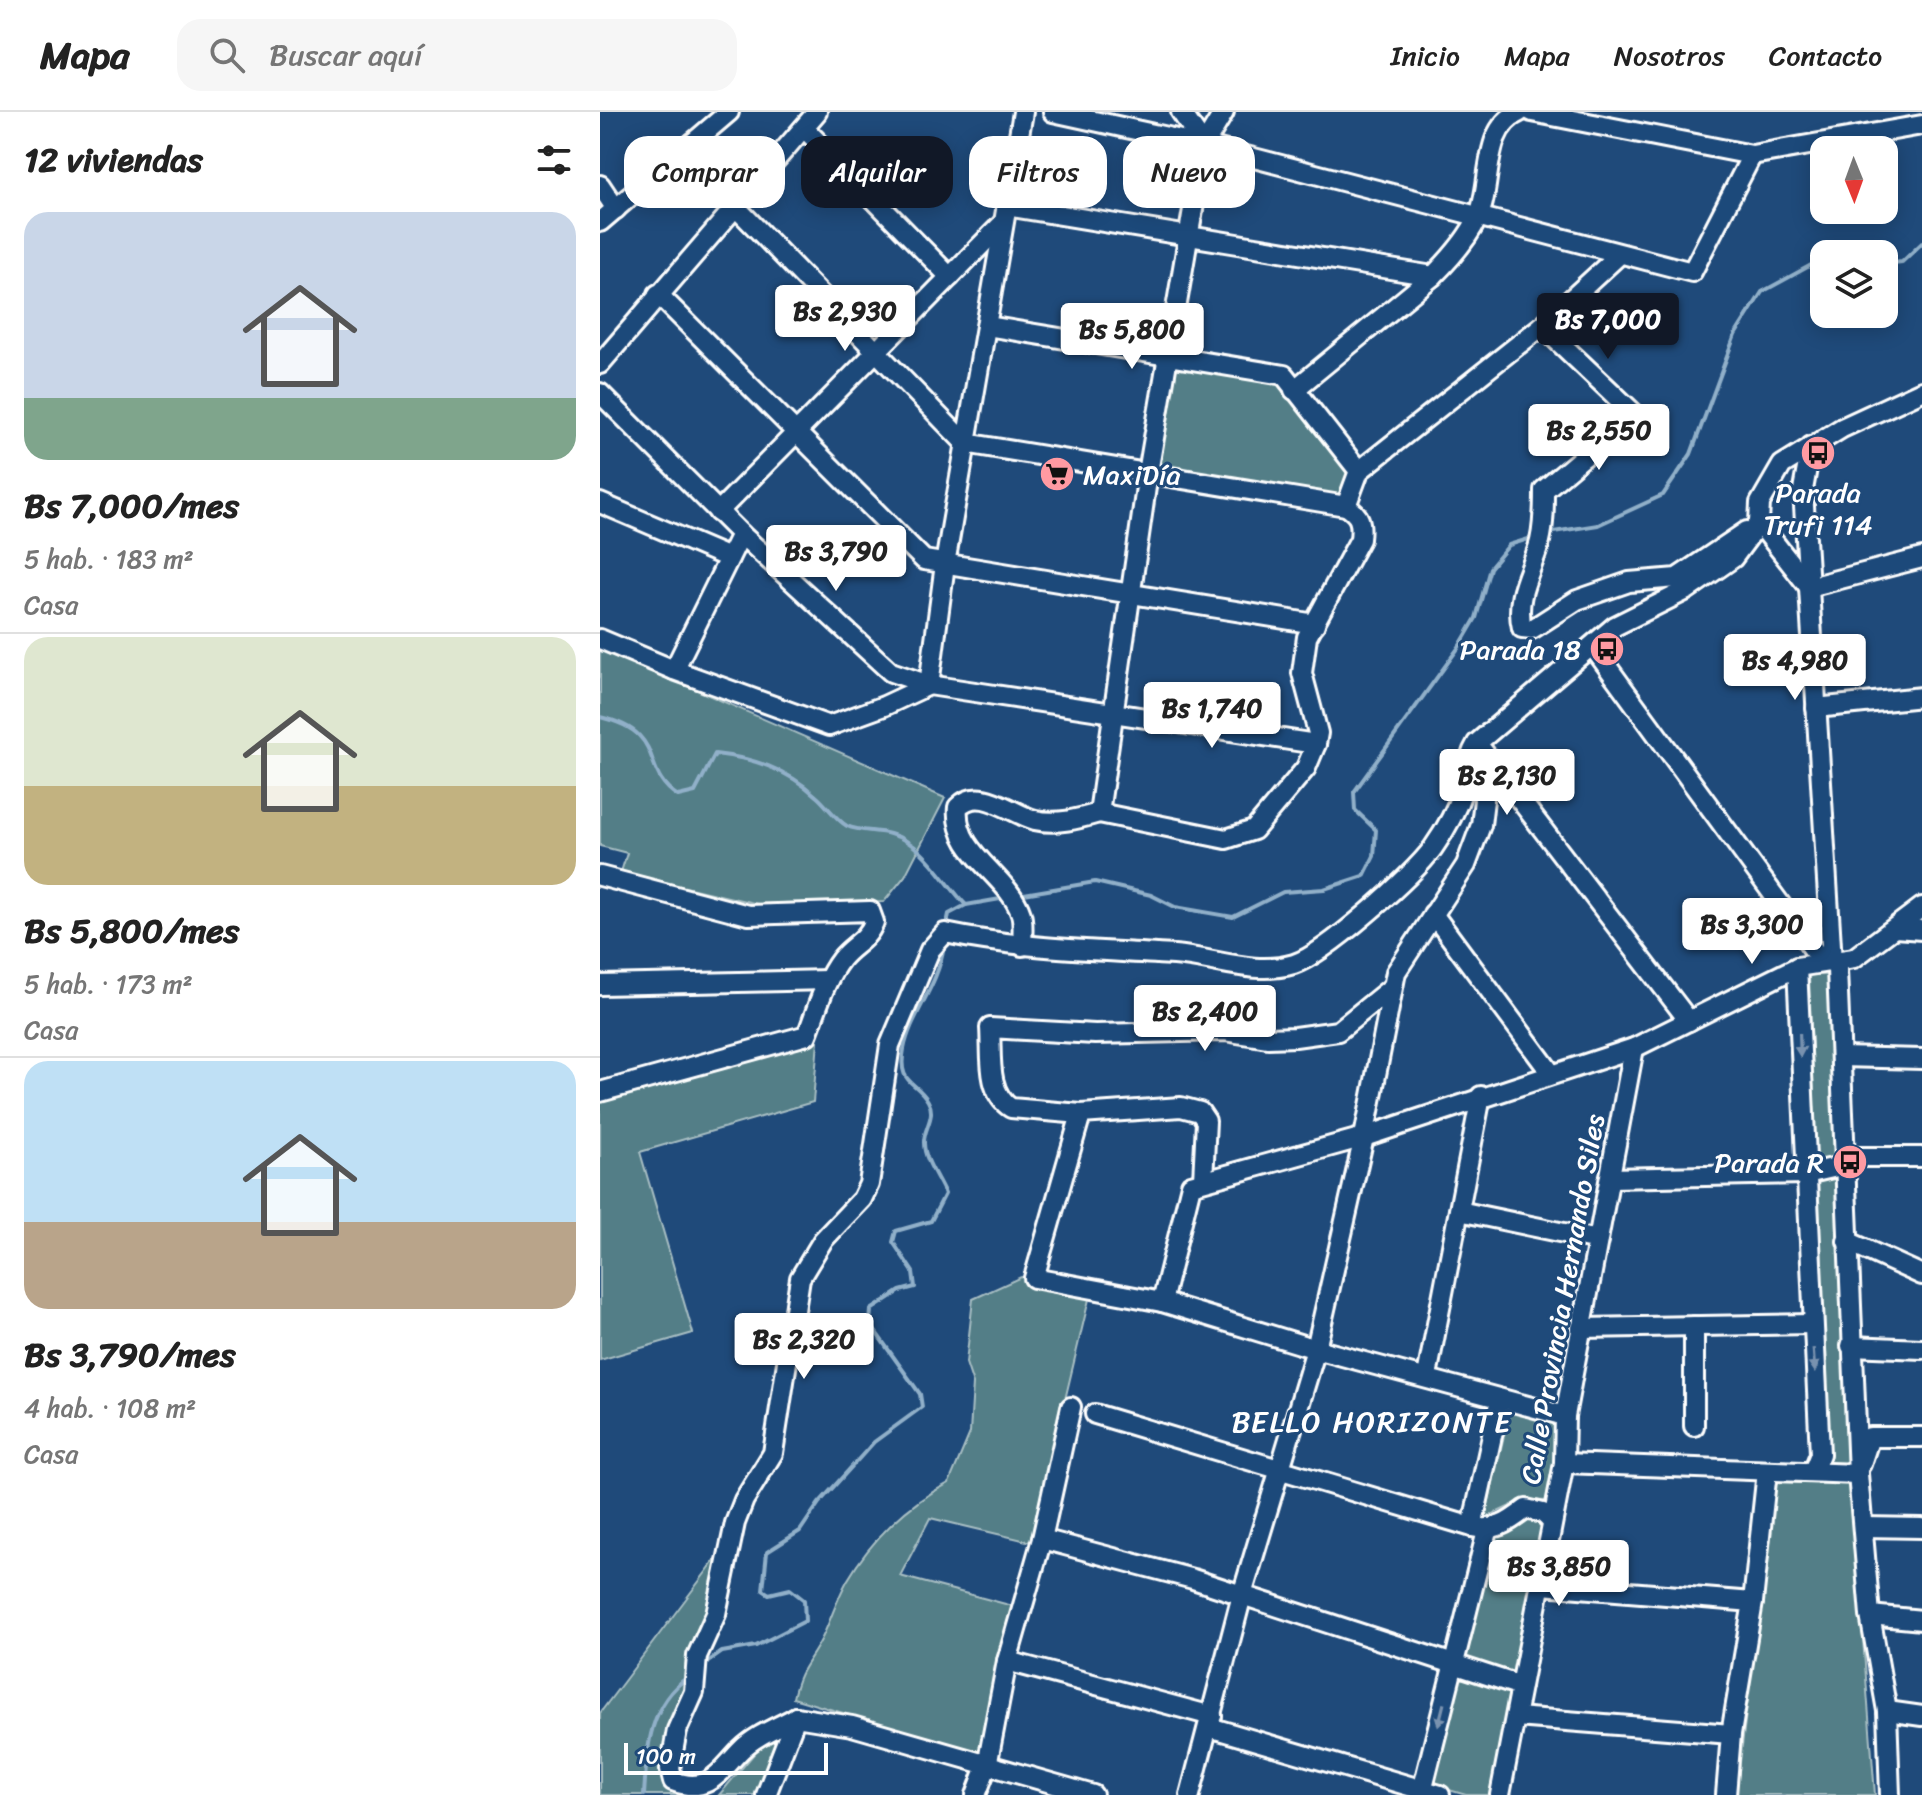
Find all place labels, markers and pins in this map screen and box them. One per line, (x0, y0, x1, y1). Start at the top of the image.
pin: Bs 2,930 (762, 285, 928, 353)
pin: Bs 7,000 (1525, 293, 1691, 361)
pin: Bs 5,800 (1049, 303, 1215, 371)
pin: Bs 2,550 (1516, 404, 1682, 472)
bus stop icon: Parada Trufi 114 (1799, 434, 1837, 472)
place label: MaxiDía (1083, 450, 1180, 499)
supermarket icon: MaxiDía (1038, 455, 1076, 493)
place label: Parada Trufi 114 (1763, 468, 1873, 549)
pin: Bs 3,790 (753, 525, 919, 593)
place label: Parada 18 (1459, 625, 1581, 674)
bus stop icon: Parada 18 (1588, 630, 1626, 668)
pin: Bs 4,980 (1712, 634, 1878, 702)
pin: Bs 1,740 (1129, 682, 1295, 750)
pin: Bs 2,130 (1424, 749, 1590, 817)
pin: Bs 3,300 (1669, 898, 1835, 966)
pin: Bs 2,400 (1122, 985, 1288, 1053)
place label: Parada R (1714, 1138, 1824, 1187)
bus stop icon: Parada R (1831, 1143, 1869, 1181)
pin: Bs 2,320 (721, 1313, 887, 1381)
pin: Bs 3,850 (1476, 1540, 1642, 1608)

